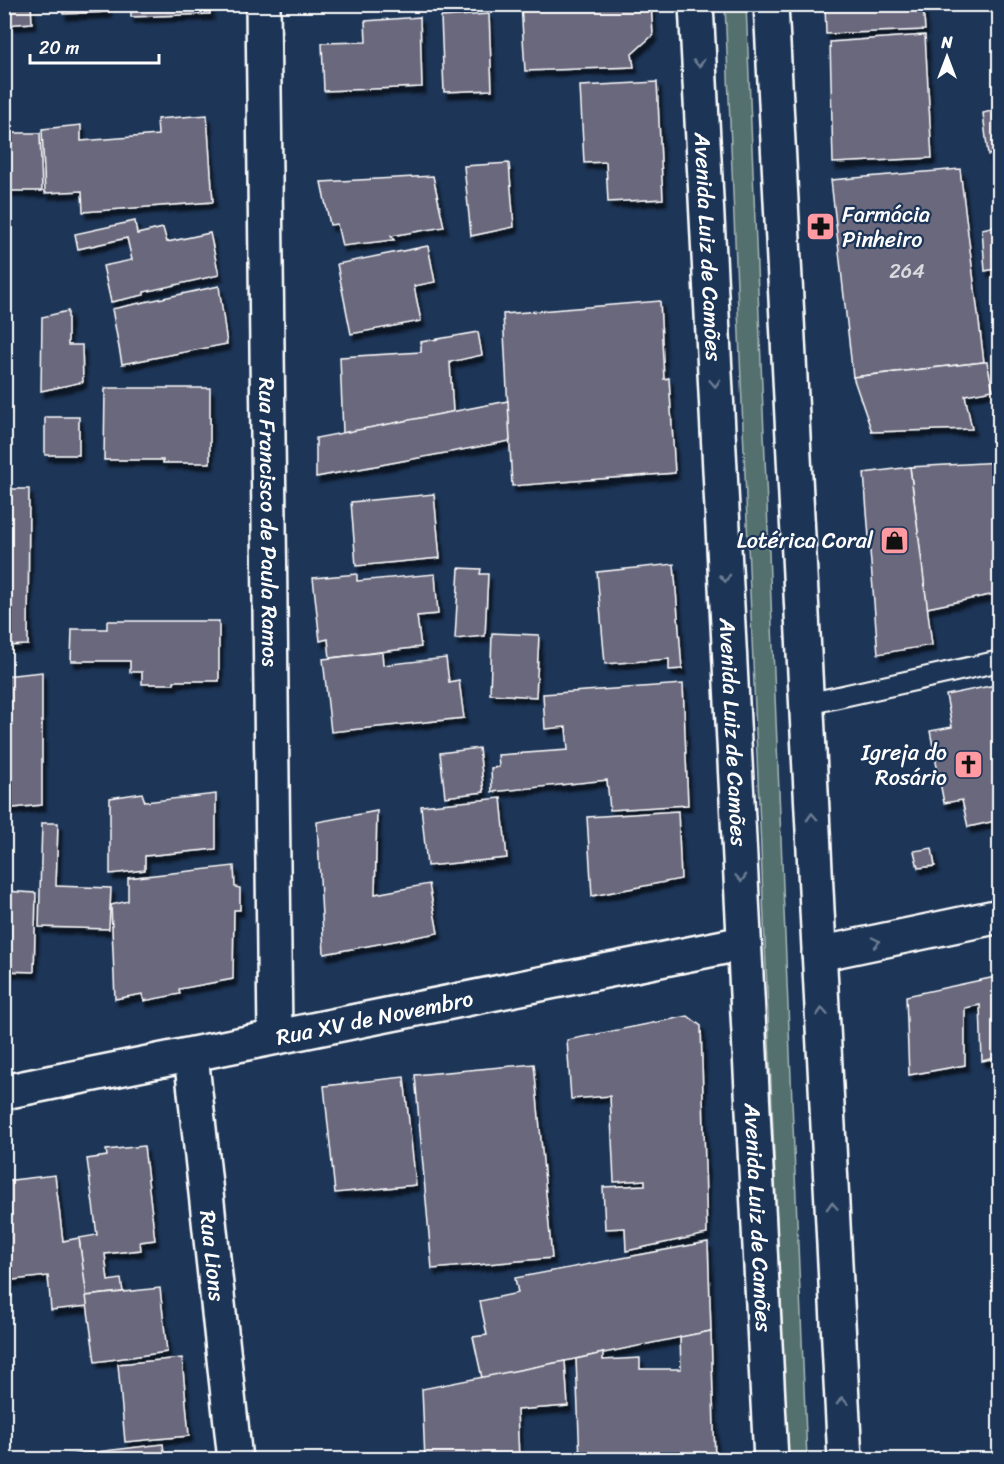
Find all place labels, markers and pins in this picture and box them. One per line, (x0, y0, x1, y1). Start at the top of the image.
place label: Farmácia Pinheiro (842, 195, 930, 259)
pharmacy icon: Farmácia Pinheiro (805, 211, 837, 243)
place label: Lotérica Coral (737, 521, 874, 560)
shop icon: Lotérica Coral (878, 524, 910, 556)
place label: Igreja do Rosário (860, 733, 947, 797)
church icon: Igreja do Rosário (952, 749, 984, 781)

